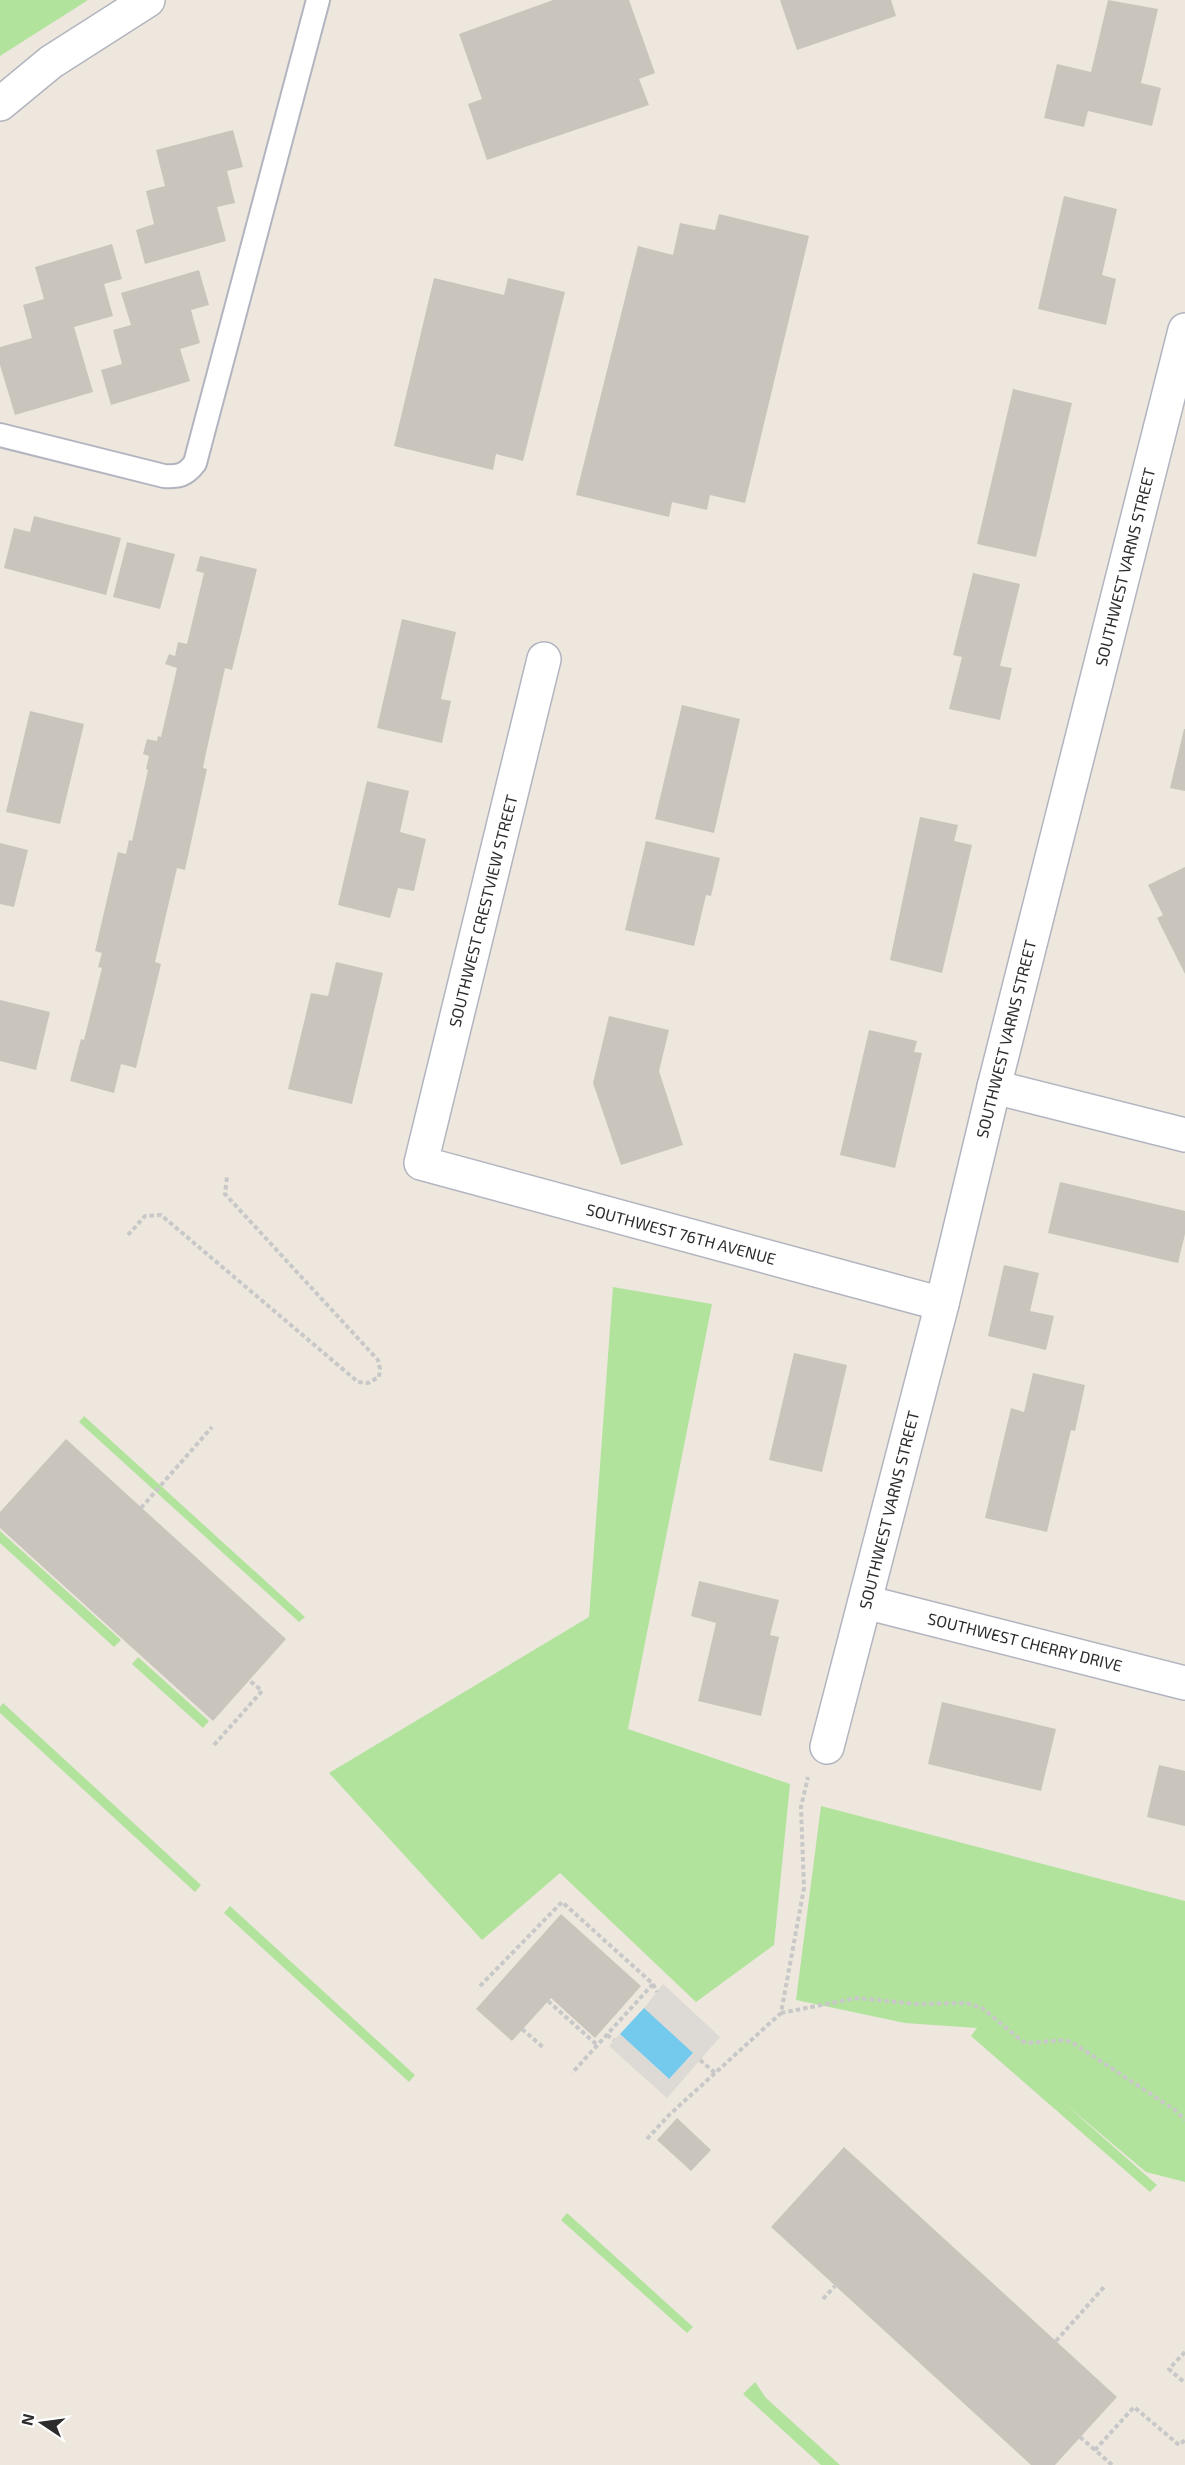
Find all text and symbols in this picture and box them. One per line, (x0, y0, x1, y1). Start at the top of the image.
street label: SOUTHWEST VARNS STREET (1091, 466, 1158, 668)
street label: SOUTHWEST CRESTVIEW STREET (444, 793, 521, 1029)
street label: SOUTHWEST VARNS STREET (972, 938, 1039, 1140)
street label: SOUTHWEST 76TH AVENUE (584, 1199, 778, 1268)
street label: SOUTHWEST VARNS STREET (855, 1409, 922, 1611)
street label: SOUTHWEST CHERRY DRIVE (926, 1608, 1124, 1675)
north arrow (12, 2393, 72, 2453)
text: N (16, 2412, 37, 2427)

